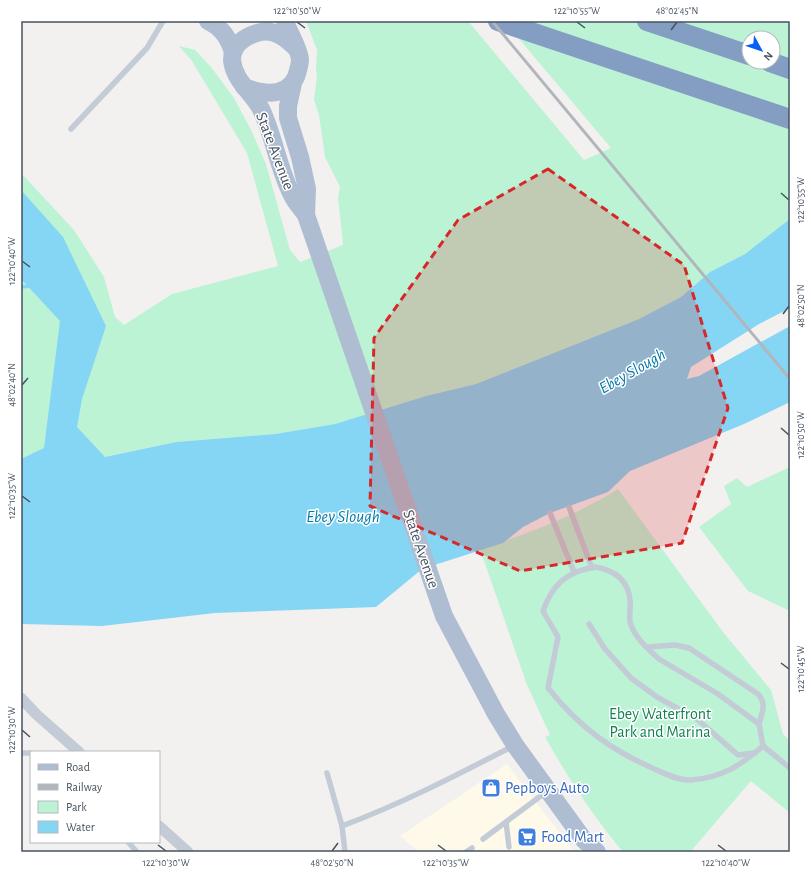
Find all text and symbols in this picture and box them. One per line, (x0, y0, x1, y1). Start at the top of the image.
text: 122°10'50"W (273, 6, 321, 16)
text: 122°10'55"W (554, 6, 600, 16)
text: 48°02'45"N (656, 6, 698, 16)
north arrow (741, 30, 781, 70)
text: N (762, 50, 775, 63)
street label: State Avenue (253, 110, 297, 192)
text: 122°10'55"W (796, 177, 806, 223)
text: 122°10'40"W (7, 237, 17, 285)
text: 48°02'50"N (796, 284, 806, 328)
water label: Ebey Slough (596, 345, 668, 397)
text: 48°02'40"N (7, 363, 17, 407)
text: 122°10'50"W (796, 411, 806, 459)
text: 122°10'35"W (7, 473, 17, 519)
water label: Ebey Slough (306, 508, 380, 525)
street label: State Avenue (400, 508, 442, 590)
text: 122°10'45"W (796, 646, 806, 692)
text: 122°10'30"W (7, 706, 17, 754)
park label: Ebey Waterfront Park and Marina (609, 706, 711, 740)
legend (30, 751, 160, 843)
text: Road (66, 761, 90, 773)
shop icon: Pepboys Auto (480, 777, 502, 799)
place label: Pepboys Auto (505, 780, 589, 797)
text: Railway (66, 781, 102, 794)
text: Park (66, 801, 87, 813)
text: Water (66, 821, 95, 833)
supermarket icon: Food Mart (516, 826, 538, 848)
place label: Food Mart (541, 829, 604, 845)
text: 122°10'30"W (142, 858, 190, 868)
text: 48°02'50"N (310, 858, 354, 868)
text: 122°10'35"W (423, 858, 469, 868)
text: 122°10'40"W (702, 858, 750, 868)

